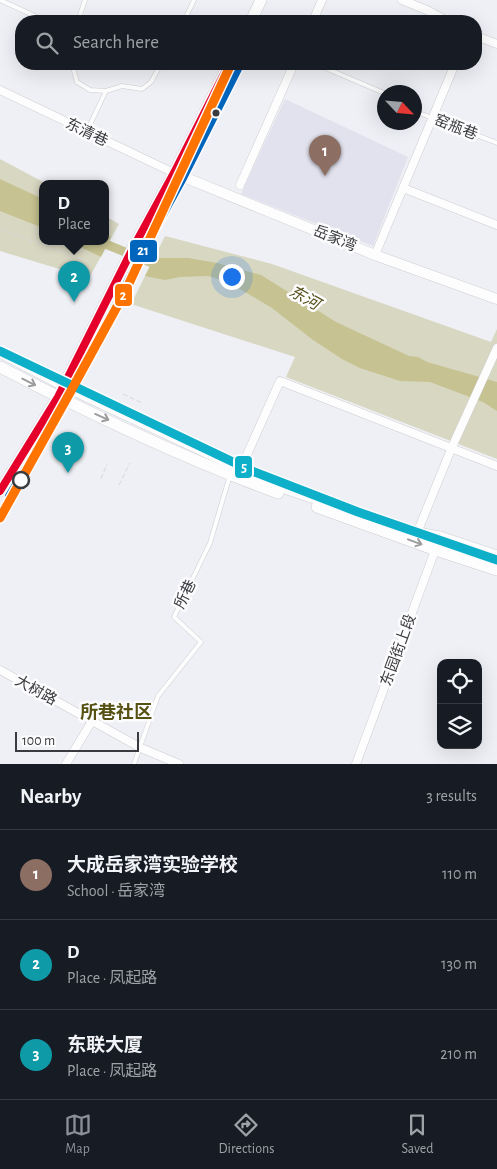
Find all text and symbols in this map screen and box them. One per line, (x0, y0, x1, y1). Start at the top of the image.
search box (15, 15, 482, 70)
icon: search (33, 29, 61, 57)
text: Search here (73, 33, 159, 52)
north arrow (377, 85, 422, 130)
unlabelled marker (211, 108, 221, 118)
street label: 窑瓶巷 (432, 111, 480, 143)
street label: 东清巷 (63, 115, 111, 149)
pin: 1 (309, 135, 341, 176)
popup (39, 180, 109, 245)
text: D (57, 194, 70, 213)
text: Place (57, 216, 91, 232)
street label: 岳家湾 (311, 222, 359, 254)
line badge: 21 (129, 239, 158, 263)
text: 21 (137, 244, 149, 258)
pin: 2 (58, 261, 90, 302)
your location (219, 264, 245, 290)
water label: 东河 (287, 282, 325, 314)
line badge: 2 (114, 283, 133, 307)
text: 2 (120, 289, 127, 303)
one-way arrow (21, 378, 36, 387)
one-way arrow (94, 413, 109, 423)
pin: 3 (52, 432, 84, 473)
line badge: 5 (234, 455, 253, 479)
text: 5 (241, 461, 247, 475)
unlabelled marker (12, 471, 30, 489)
one-way arrow (407, 538, 423, 547)
street label: 所巷 (171, 577, 199, 611)
street label: 东园街上段 (378, 612, 418, 688)
map controls (437, 659, 482, 749)
button: locate (437, 659, 482, 704)
street label: 大树路 (12, 671, 60, 708)
district label: 所巷社区 (80, 702, 152, 722)
button: layers (437, 704, 482, 749)
scale bar (15, 729, 139, 752)
text: 100 m (22, 734, 55, 748)
text: Nearby (20, 786, 81, 807)
text: 3 results (426, 788, 477, 804)
text: 大成岳家湾实验学校 (67, 856, 238, 875)
text: 1 (33, 866, 39, 882)
text: 110 m (442, 866, 477, 882)
text: School · 岳家湾 (67, 883, 165, 899)
text: D (67, 943, 79, 962)
text: 2 (32, 956, 40, 972)
text: 130 m (441, 956, 477, 972)
text: Place · 凤起路 (67, 970, 157, 986)
text: 东联大厦 (67, 1036, 143, 1055)
text: 3 (33, 1046, 39, 1062)
text: 210 m (440, 1046, 477, 1062)
text: Place · 凤起路 (67, 1063, 157, 1079)
tab: Map (64, 1111, 92, 1158)
tab: Directions (219, 1111, 274, 1158)
tab: Saved (401, 1111, 433, 1158)

